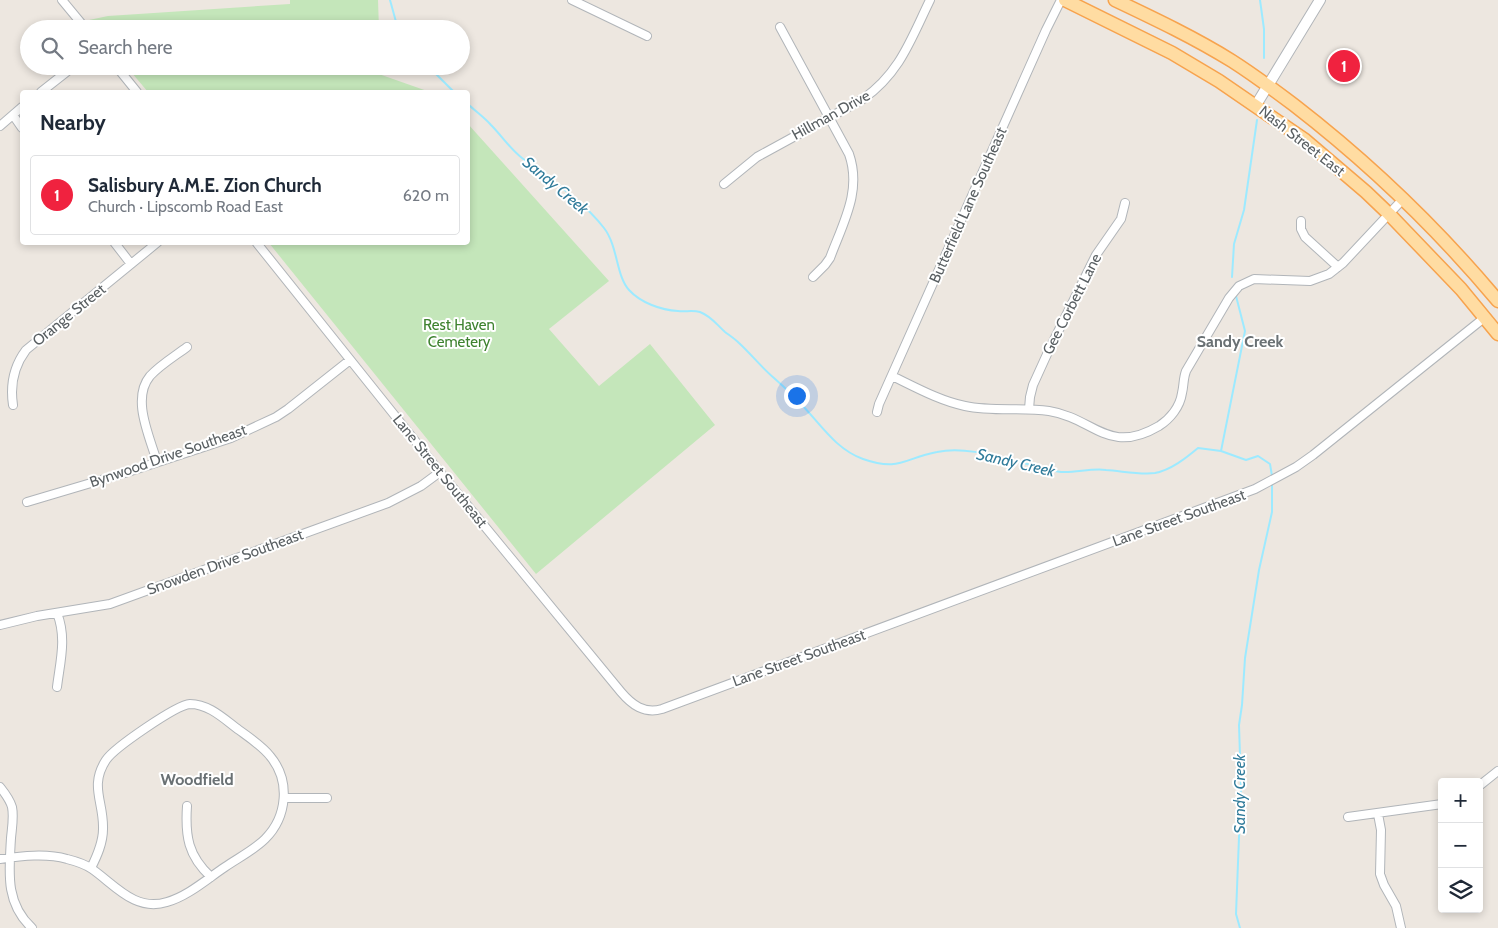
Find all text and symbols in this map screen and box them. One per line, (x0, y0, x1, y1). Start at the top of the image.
search box (20, 20, 470, 75)
icon: search (38, 34, 66, 62)
text: Search here (78, 36, 172, 59)
pin: 1 (1328, 47, 1360, 85)
street label: Hillman Drive (789, 86, 873, 144)
street label: Nash Street East (1255, 102, 1349, 180)
text: Nearby (40, 110, 106, 135)
street label: Butterfield Lane Southeast (925, 124, 1011, 286)
water label: Sandy Creek (519, 152, 593, 219)
text: Salisbury A.M.E. Zion Church (88, 174, 322, 197)
text: 1 (54, 186, 60, 205)
text: 620 m (403, 186, 449, 205)
text: Church · Lipscomb Road East (88, 197, 283, 216)
street label: Gee Corbett Lane (1039, 250, 1105, 358)
street label: Orange Street (29, 280, 109, 350)
park label: Rest Haven Cemetery (423, 316, 495, 351)
district label: Sandy Creek (1197, 332, 1284, 351)
your location (784, 383, 810, 409)
street label: Lane Street Southeast (389, 411, 491, 531)
street label: Bynwood Drive Southeast (87, 421, 249, 491)
water label: Sandy Creek (975, 444, 1058, 481)
street label: Lane Street Southeast (1110, 486, 1248, 550)
street label: Snowden Drive Southeast (144, 525, 306, 599)
street label: Lane Street Southeast (730, 626, 868, 690)
water label: Sandy Creek (1230, 753, 1249, 834)
district label: Woodfield (160, 770, 234, 789)
map controls (1438, 778, 1483, 913)
button: + (1438, 778, 1483, 823)
button: − (1438, 823, 1483, 868)
button: layers (1438, 868, 1483, 913)

